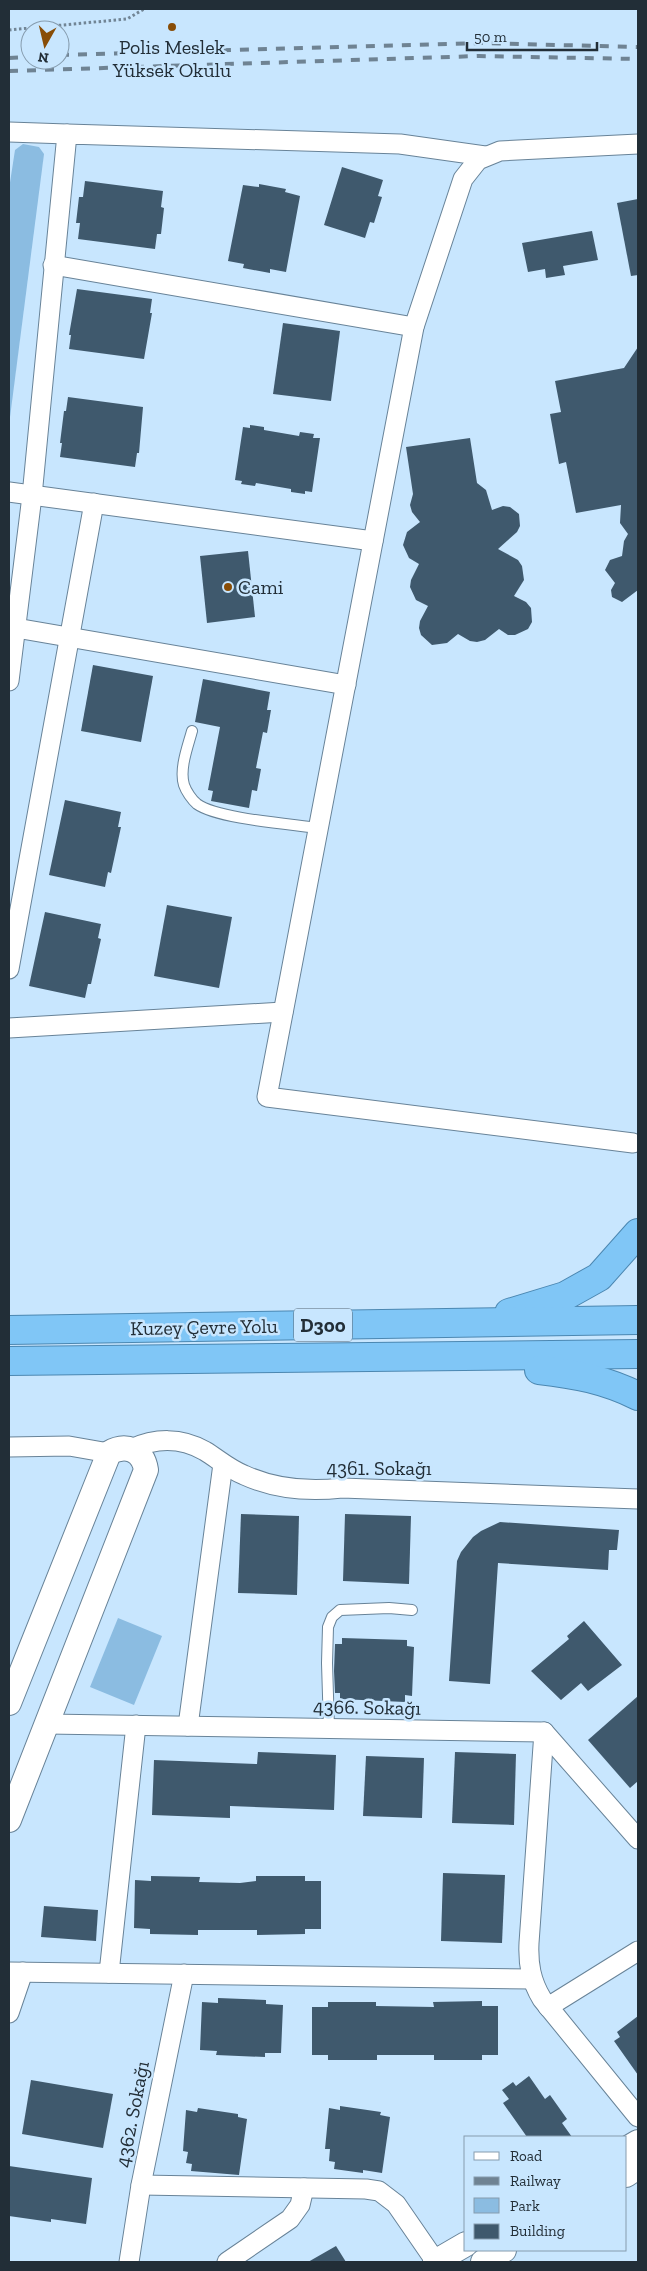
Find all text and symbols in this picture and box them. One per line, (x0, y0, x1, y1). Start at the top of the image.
north arrow (20, 20, 70, 70)
scale bar (467, 20, 597, 52)
marker: Polis Meslek Yüksek Okulu (166, 21, 178, 33)
text: 50 m (474, 28, 507, 46)
place label: Polis Meslek Yüksek Okulu (112, 35, 231, 82)
text: N (36, 48, 50, 67)
place label: Cami (238, 575, 284, 599)
marker: Cami (222, 581, 234, 593)
road number: D300 (294, 1308, 352, 1342)
street label: Kuzey Çevre Yolu (130, 1314, 278, 1340)
street label: 4361. Sokağı (326, 1456, 432, 1480)
street label: 4366. Sokağı (313, 1694, 422, 1720)
street label: 4362. Sokağı (110, 2058, 154, 2169)
legend (464, 2136, 627, 2251)
text: Road (510, 2147, 543, 2165)
text: Railway (510, 2172, 561, 2190)
text: Park (510, 2197, 540, 2215)
text: Building (510, 2222, 565, 2240)

